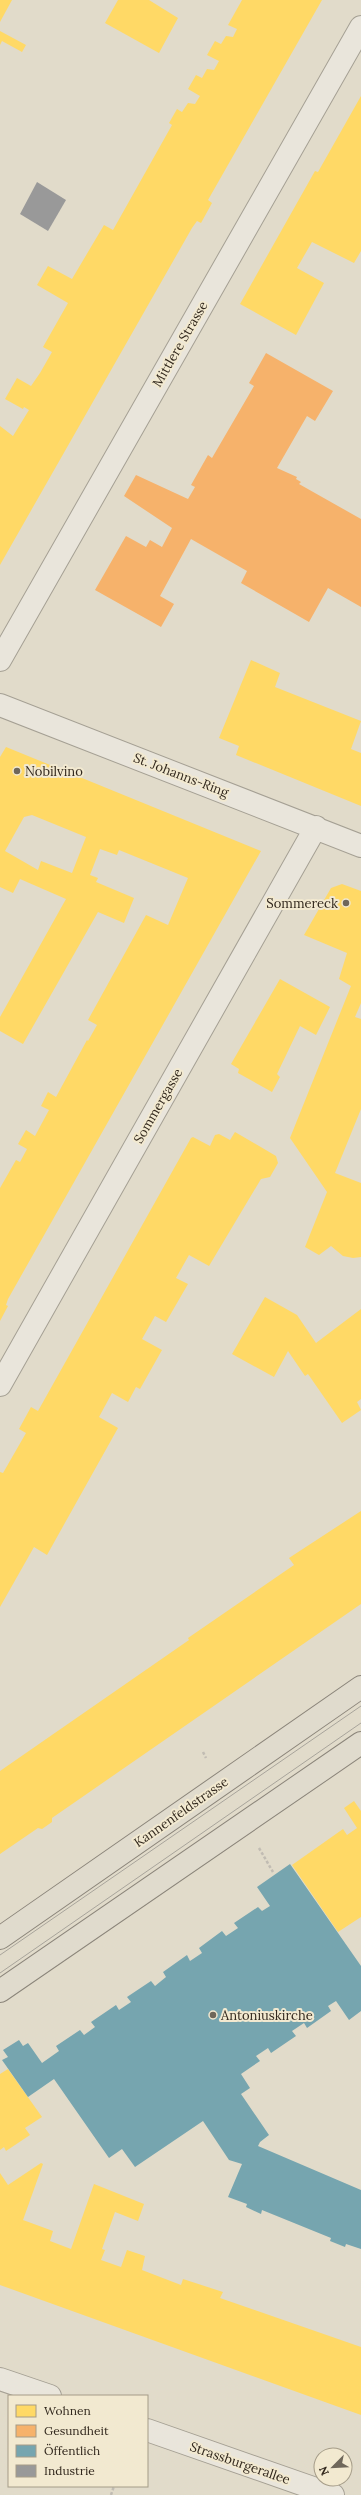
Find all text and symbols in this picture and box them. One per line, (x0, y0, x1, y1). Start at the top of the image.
street label: Mittlere Strasse (149, 298, 211, 390)
street label: St. Johanns-Ring (131, 749, 232, 801)
place label: Nobilvino (25, 763, 83, 780)
marker: Nobilvino (12, 766, 22, 776)
place label: Sommereck (266, 895, 338, 912)
marker: Sommereck (341, 898, 351, 908)
street label: Sommergasse (130, 1065, 186, 1147)
street label: Kannenfeldstrasse (131, 1773, 231, 1851)
place label: Antoniuskirche (220, 2007, 313, 2024)
marker: Antoniuskirche (208, 2010, 218, 2020)
legend (8, 2395, 148, 2487)
text: Wohnen (44, 2403, 91, 2418)
text: Gesundheit (44, 2423, 109, 2438)
street label: Strassburgerallee (188, 2438, 292, 2488)
text: Öffentlich (44, 2443, 100, 2458)
north arrow (313, 2447, 353, 2487)
text: Industrie (44, 2463, 95, 2478)
text: N (316, 2464, 332, 2478)

